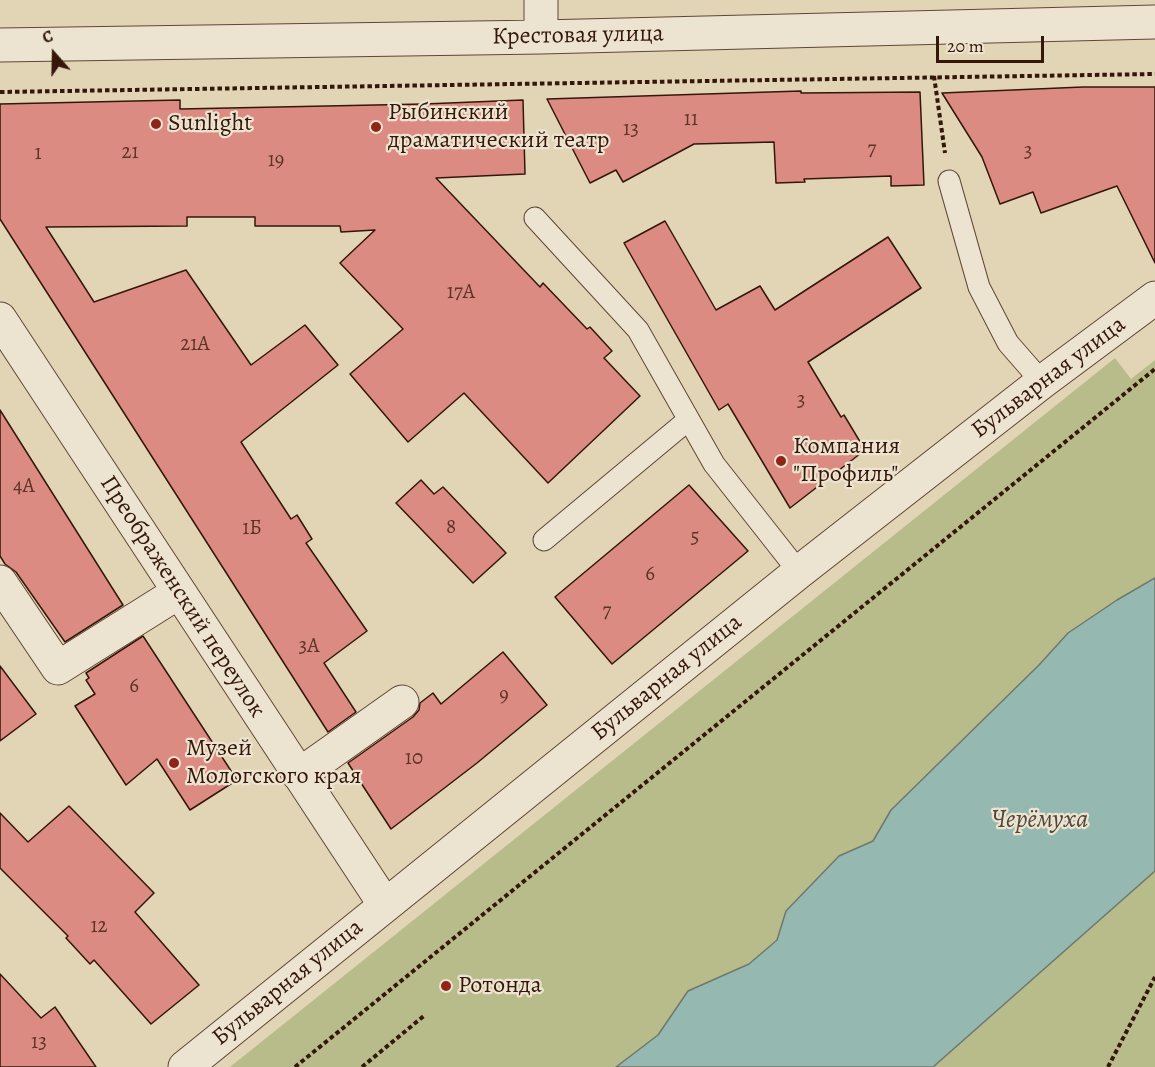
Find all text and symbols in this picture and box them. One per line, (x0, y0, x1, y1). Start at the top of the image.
street label: Крестовая улица (492, 20, 664, 52)
north arrow (24, 24, 84, 84)
scale bar (939, 24, 1047, 62)
text: С (39, 25, 56, 49)
text: 20 m (947, 34, 984, 58)
place label: Рыбинский драматический театр (388, 99, 609, 155)
house number: 11 (684, 107, 698, 133)
place label: Sunlight (168, 110, 252, 138)
marker: Sunlight (149, 117, 163, 131)
house number: 13 (623, 117, 639, 143)
marker: Рыбинский драматический театр (369, 120, 383, 134)
house number: 7 (868, 137, 876, 163)
house number: 3 (1024, 139, 1032, 165)
house number: 21 (121, 140, 139, 166)
house number: 1 (34, 141, 42, 167)
house number: 19 (268, 148, 284, 174)
house number: 17А (447, 280, 475, 306)
street label: Бульварная улица (966, 311, 1132, 445)
house number: 21А (180, 332, 210, 358)
house number: 3 (797, 388, 805, 414)
place label: Компания "Профиль" (793, 433, 900, 489)
marker: Компания "Профиль" (774, 454, 788, 468)
street label: Преображенский переулок (93, 471, 271, 723)
house number: 4А (13, 474, 35, 500)
house number: 8 (446, 515, 456, 541)
house number: 1Б (242, 516, 262, 542)
house number: 5 (690, 525, 700, 551)
house number: 6 (645, 562, 655, 588)
house number: 7 (603, 599, 611, 625)
street label: Бульварная улица (586, 608, 748, 748)
house number: 3А (299, 634, 319, 660)
house number: 6 (129, 674, 139, 700)
house number: 9 (499, 683, 509, 709)
place label: Музей Мологского края (186, 735, 361, 791)
house number: 10 (405, 746, 423, 772)
marker: Музей Мологского края (167, 756, 181, 770)
water label: Черёмуха (992, 805, 1088, 837)
street label: Бульварная улица (207, 913, 369, 1053)
house number: 12 (90, 914, 108, 940)
place label: Ротонда (458, 972, 542, 1000)
marker: Ротонда (439, 979, 453, 993)
house number: 13 (31, 1030, 47, 1056)

